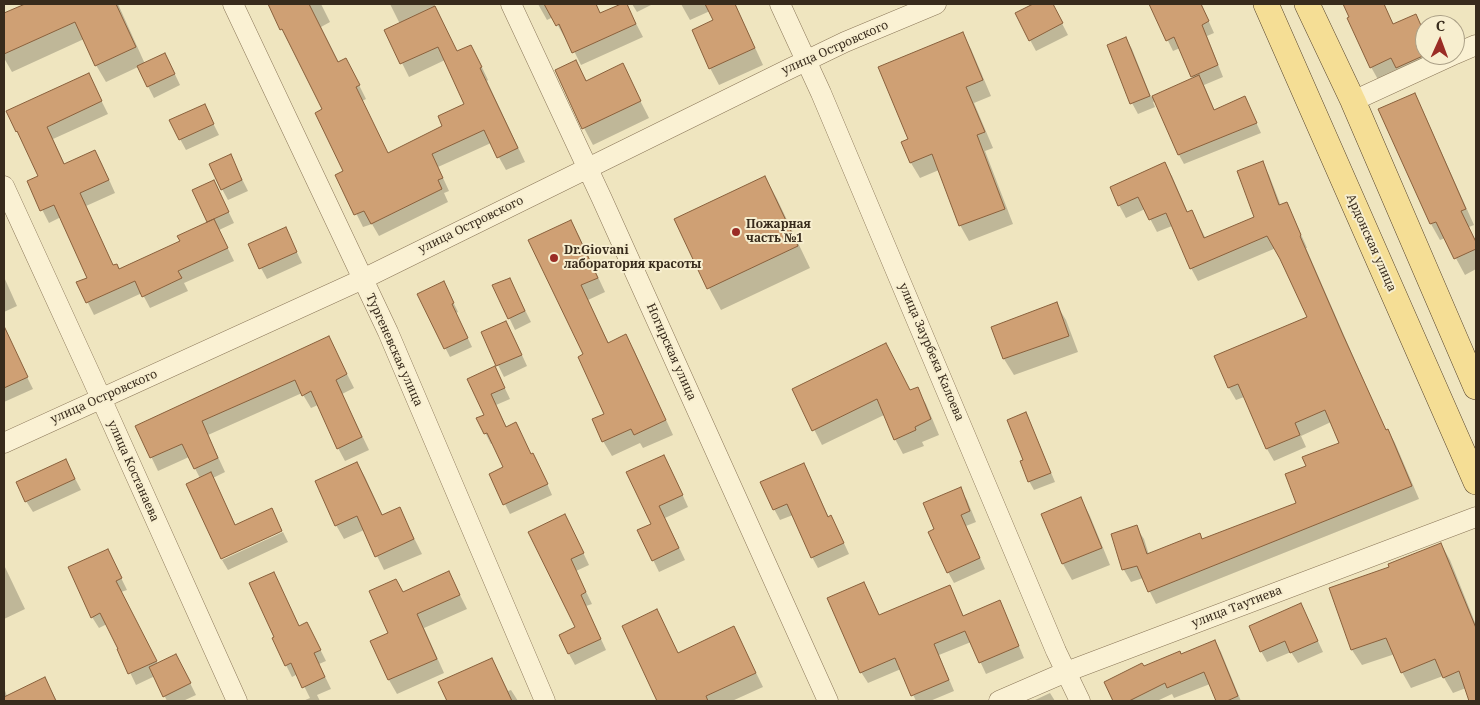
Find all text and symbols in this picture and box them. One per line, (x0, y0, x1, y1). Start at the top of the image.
north arrow (1415, 15, 1465, 65)
text: С (1436, 16, 1445, 35)
street label: улица Островского (779, 18, 891, 78)
street label: Ардонская улица (1343, 192, 1399, 294)
street label: улица Островского (416, 193, 526, 257)
place label: Пожарная часть №1 (746, 218, 811, 246)
marker: Пожарная часть №1 (730, 226, 742, 238)
place label: Dr.Giovani лаборатория красоты (564, 244, 701, 272)
marker: Dr.Giovani лаборатория красоты (548, 252, 560, 264)
street label: улица Заурбека Калоева (895, 281, 967, 423)
street label: Тургеневская улица (363, 291, 425, 409)
street label: Ногирская улица (643, 301, 699, 403)
street label: улица Островского (48, 367, 160, 427)
street label: улица Костанаева (104, 418, 162, 524)
street label: улица Таутиева (1190, 583, 1284, 631)

